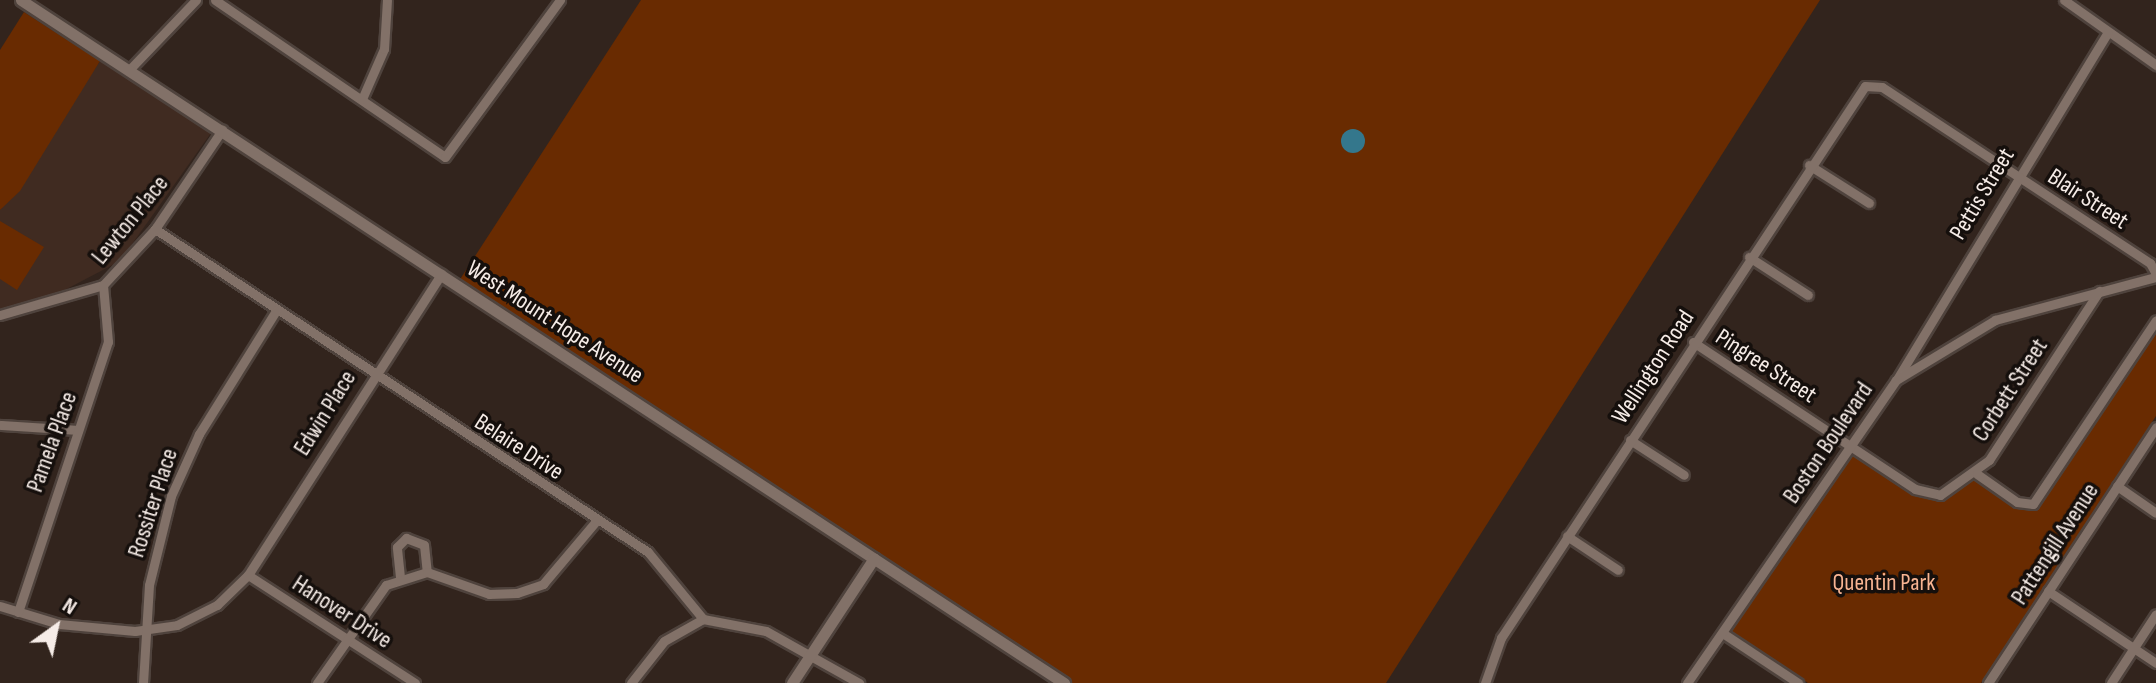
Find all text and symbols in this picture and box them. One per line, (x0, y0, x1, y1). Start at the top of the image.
street label: Pettis Street (1943, 143, 2021, 245)
street label: Blair Street (2042, 162, 2134, 236)
street label: Lewton Place (86, 170, 174, 270)
street label: West Mount Hope Avenue (461, 254, 649, 390)
street label: Wellington Road (1606, 305, 1700, 429)
street label: Pingree Street (1710, 323, 1822, 409)
street label: Corbett Street (1966, 333, 2054, 447)
street label: Edwin Place (288, 365, 362, 461)
street label: Boston Boulevard (1777, 377, 1879, 509)
street label: Pamela Place (21, 388, 83, 496)
street label: Belaire Drive (469, 408, 569, 486)
street label: Rossiter Place (122, 445, 184, 561)
street label: Pattengill Avenue (2005, 478, 2105, 610)
street label: Hanover Drive (287, 569, 397, 655)
park label: Quentin Park (1833, 569, 1935, 597)
north arrow (16, 587, 96, 667)
text: N (57, 592, 82, 621)

